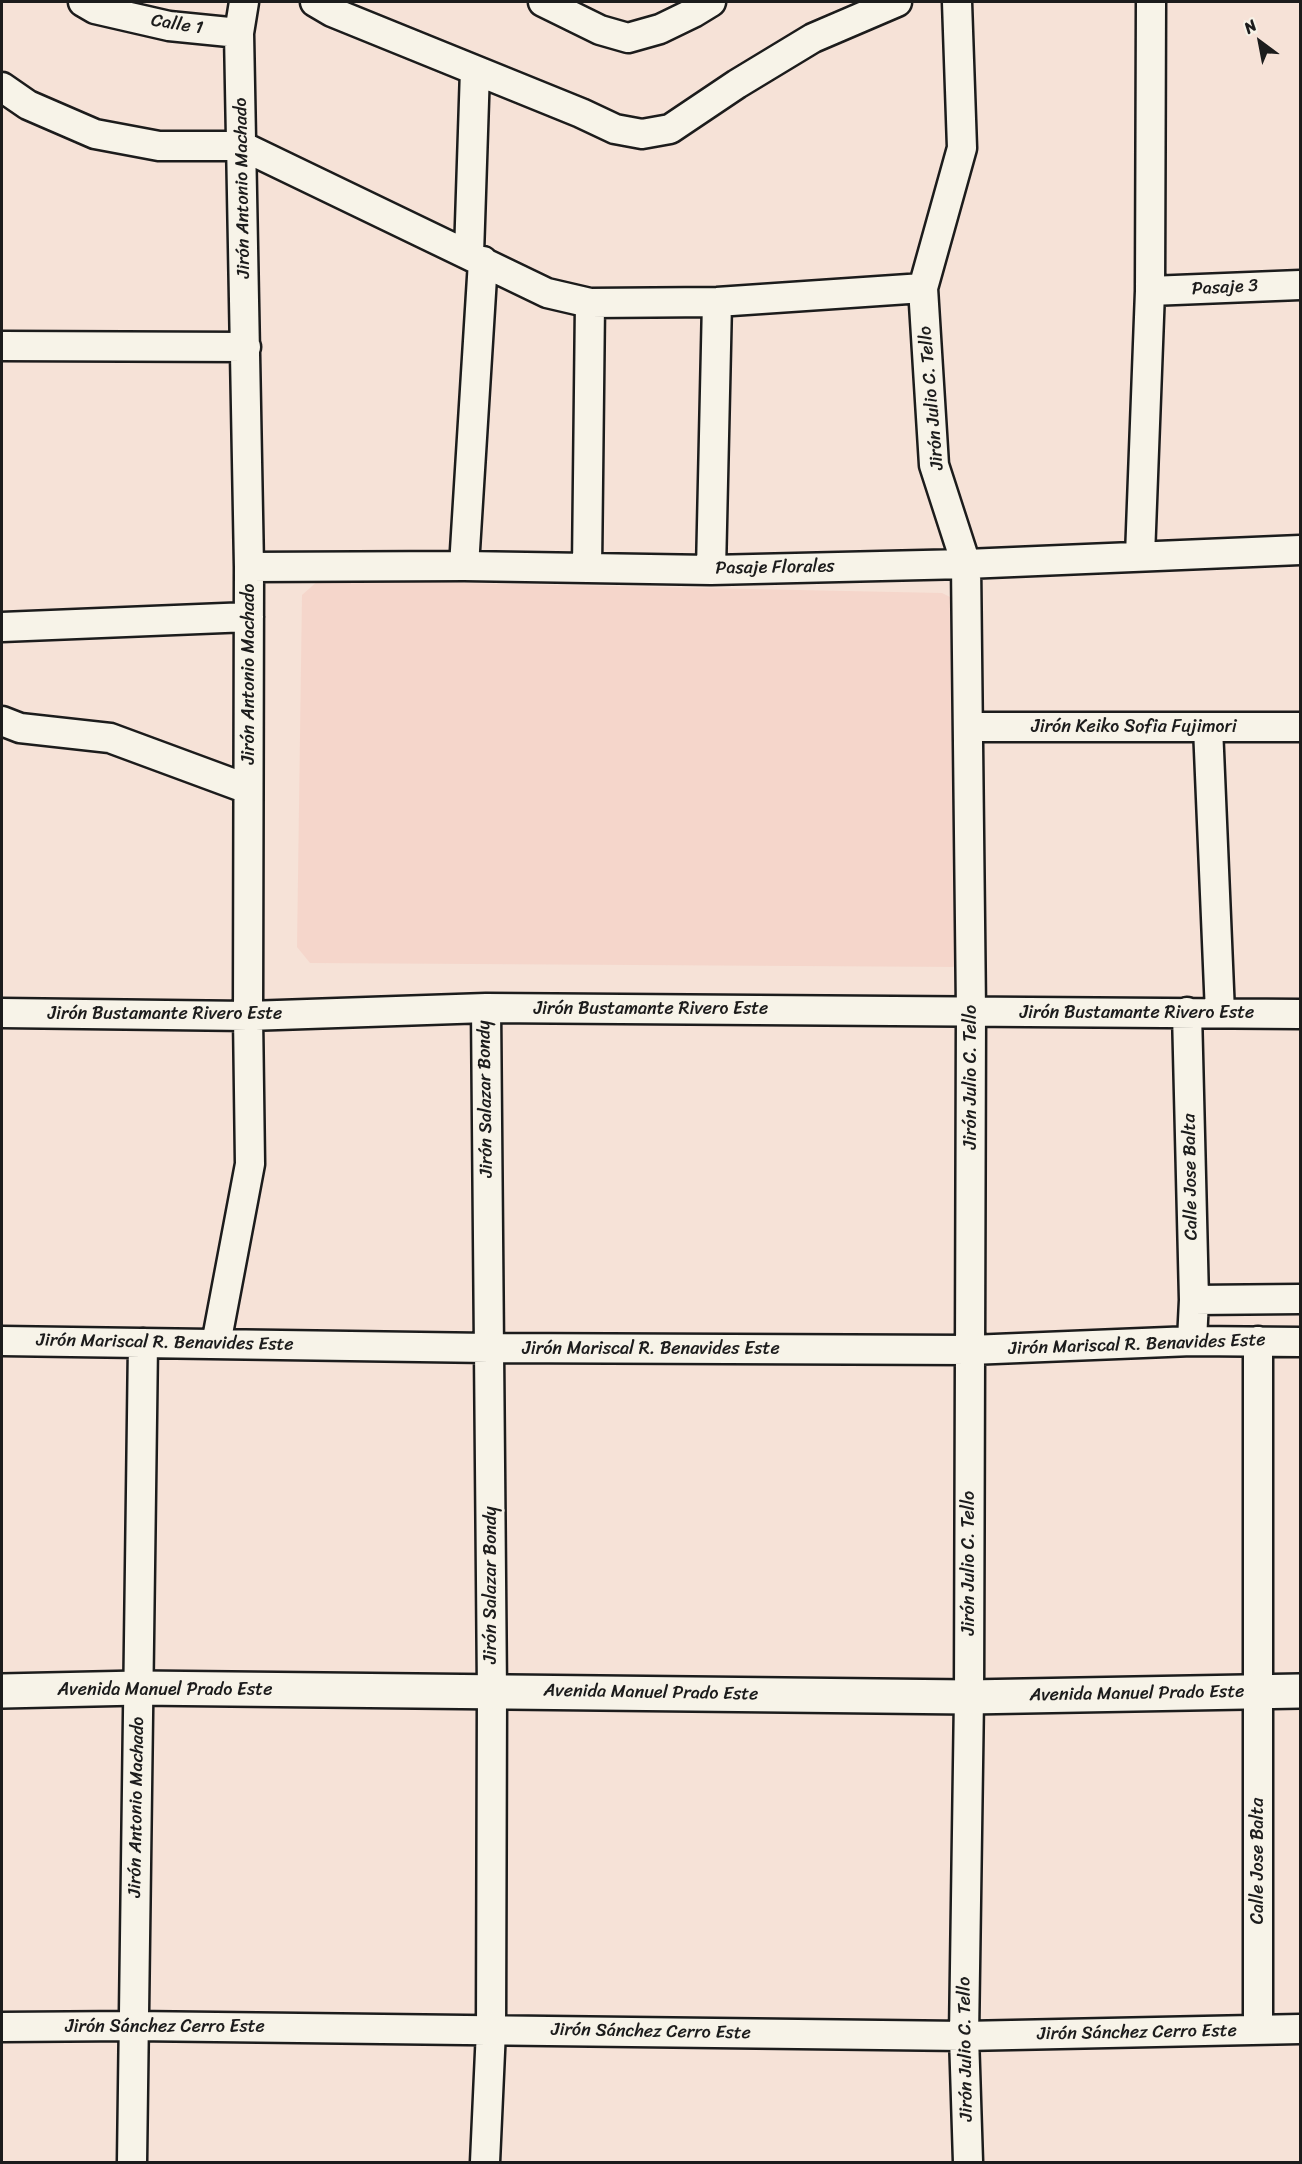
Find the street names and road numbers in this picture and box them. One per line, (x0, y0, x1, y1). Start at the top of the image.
street label: Calle 1 (150, 10, 204, 40)
street label: Jirón Antonio Machado (231, 97, 255, 279)
street label: Pasaje 3 (1191, 275, 1259, 301)
street label: Jirón Julio C. Tello (915, 325, 949, 471)
street label: Pasaje Florales (715, 556, 835, 580)
street label: Jirón Antonio Machado (238, 584, 260, 764)
street label: Jirón Keiko Sofia Fujimori (1031, 716, 1237, 738)
street label: Jirón Bustamante Rivero Este (534, 998, 768, 1020)
street label: Jirón Bustamante Rivero Este (1020, 1002, 1254, 1024)
street label: Jirón Bustamante Rivero Este (48, 1003, 282, 1025)
street label: Jirón Julio C. Tello (960, 1005, 982, 1149)
street label: Jirón Salazar Bondy (474, 1020, 498, 1178)
street label: Calle Jose Balta (1179, 1113, 1203, 1241)
street label: Jirón Mariscal R. Benavides Este (36, 1330, 294, 1356)
street label: Jirón Mariscal R. Benavides Este (1008, 1330, 1266, 1360)
street label: Jirón Mariscal R. Benavides Este (522, 1338, 780, 1360)
street label: Jirón Julio C. Tello (958, 1491, 980, 1635)
street label: Jirón Salazar Bondy (480, 1506, 502, 1664)
street label: Avenida Manuel Prado Este (58, 1679, 272, 1701)
street label: Avenida Manuel Prado Este (543, 1680, 759, 1706)
street label: Avenida Manuel Prado Este (1029, 1681, 1245, 1707)
street label: Jirón Antonio Machado (125, 1716, 149, 1898)
street label: Calle Jose Balta (1247, 1798, 1269, 1924)
street label: Jirón Julio C. Tello (954, 1977, 978, 2121)
street label: Jirón Sánchez Cerro Este (65, 2016, 265, 2038)
street label: Jirón Sánchez Cerro Este (551, 2019, 751, 2045)
street label: Jirón Sánchez Cerro Este (1037, 2020, 1237, 2046)

